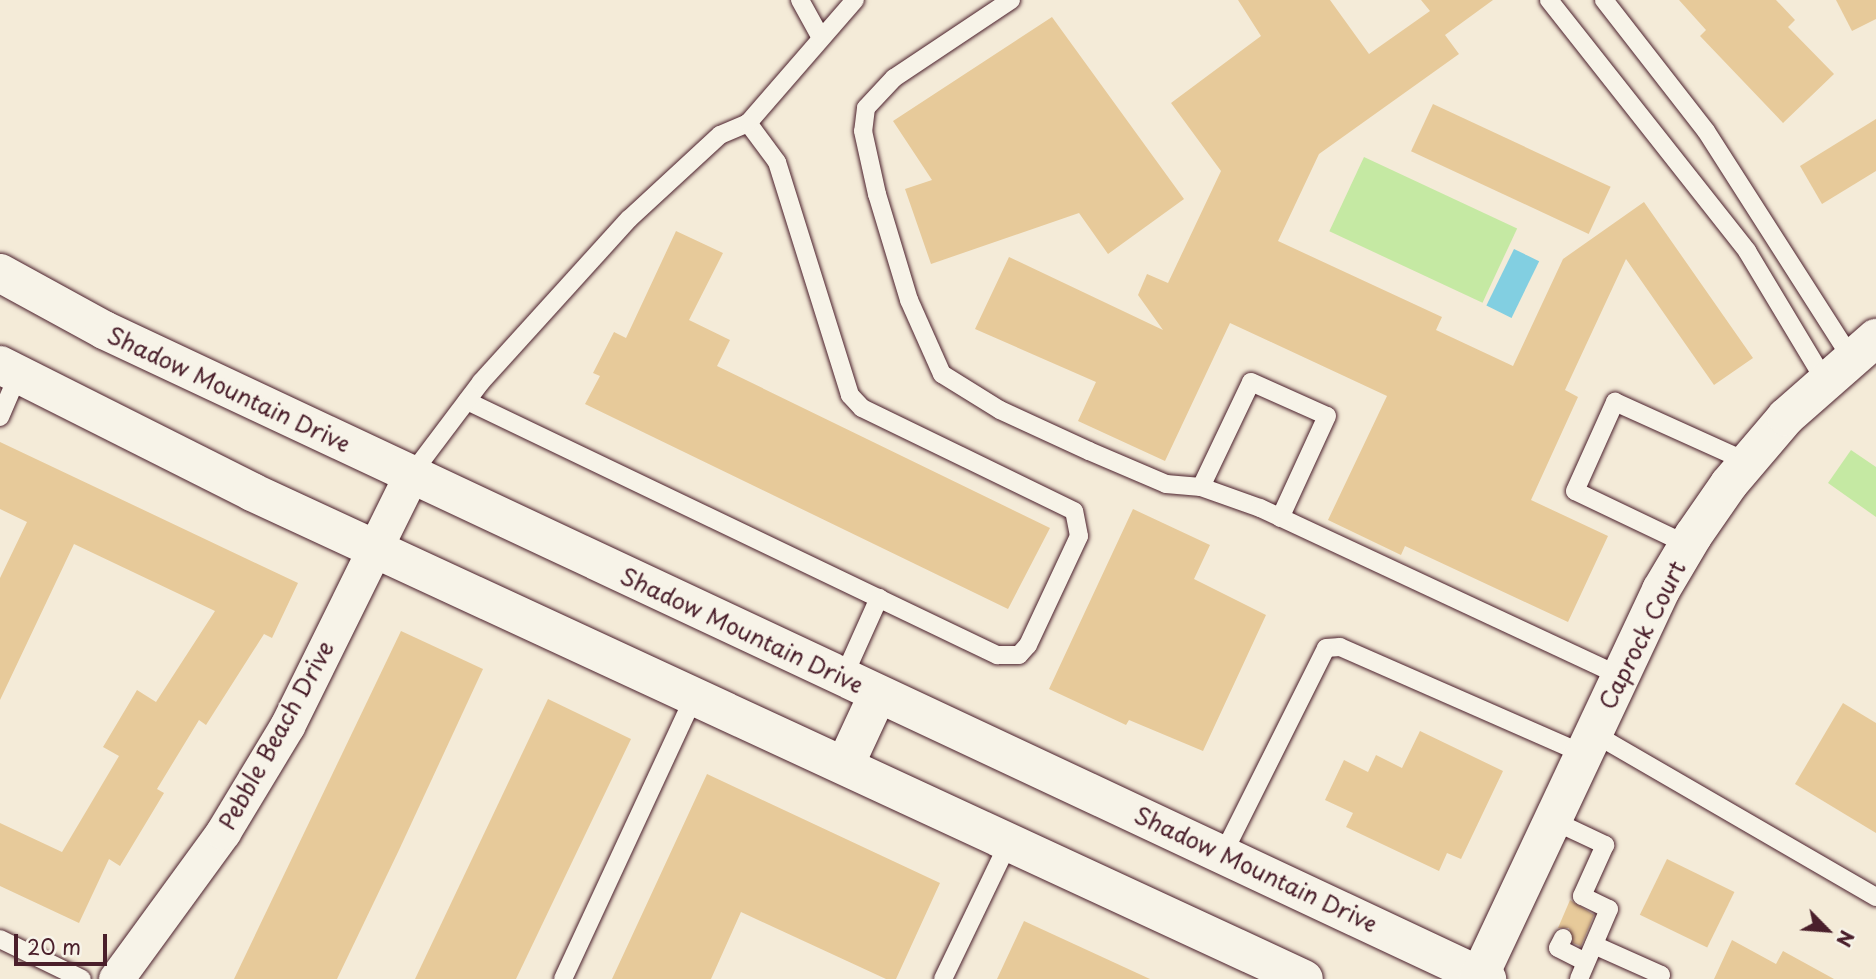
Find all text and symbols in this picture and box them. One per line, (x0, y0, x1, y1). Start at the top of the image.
street label: Shadow Mountain Drive (102, 320, 356, 458)
street label: Caprock Court (1593, 556, 1691, 714)
street label: Shadow Mountain Drive (615, 561, 869, 699)
street label: Pebble Beach Drive (213, 636, 339, 834)
street label: Shadow Mountain Drive (1129, 800, 1383, 938)
north arrow (1792, 895, 1862, 965)
scale bar (18, 920, 110, 964)
text: N (1830, 926, 1862, 952)
text: 20 m (27, 930, 81, 962)

